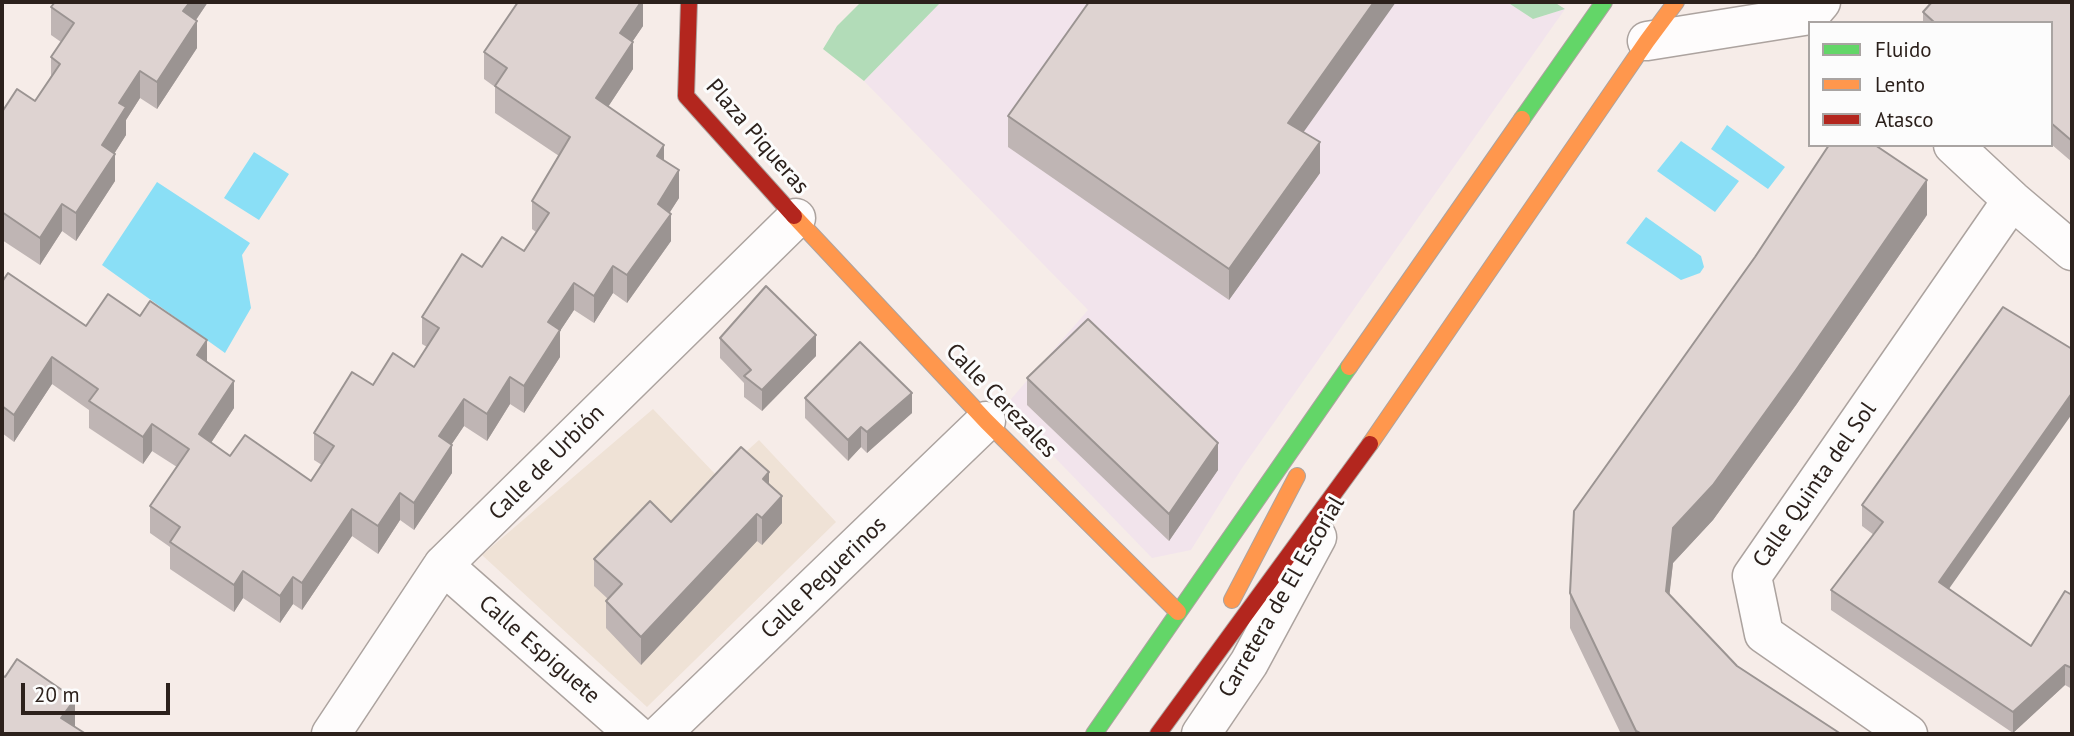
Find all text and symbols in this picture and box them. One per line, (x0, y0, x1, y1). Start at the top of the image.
legend (1808, 21, 2053, 147)
text: Fluido (1875, 36, 1932, 63)
text: Lento (1875, 71, 1925, 98)
street label: Plaza Piqueras (700, 74, 814, 200)
text: Atasco (1875, 106, 1934, 133)
street label: Calle Cerezales (940, 338, 1062, 464)
street label: Calle Quinta del Sol (1748, 397, 1882, 573)
street label: Calle de Urbión (484, 400, 610, 526)
street label: Carretera de El Escorial (1213, 491, 1351, 703)
street label: Calle Peguerinos (755, 511, 893, 645)
street label: Calle Espiguete (473, 590, 605, 710)
scale bar (24, 670, 173, 714)
text: 20 m (34, 681, 80, 708)

